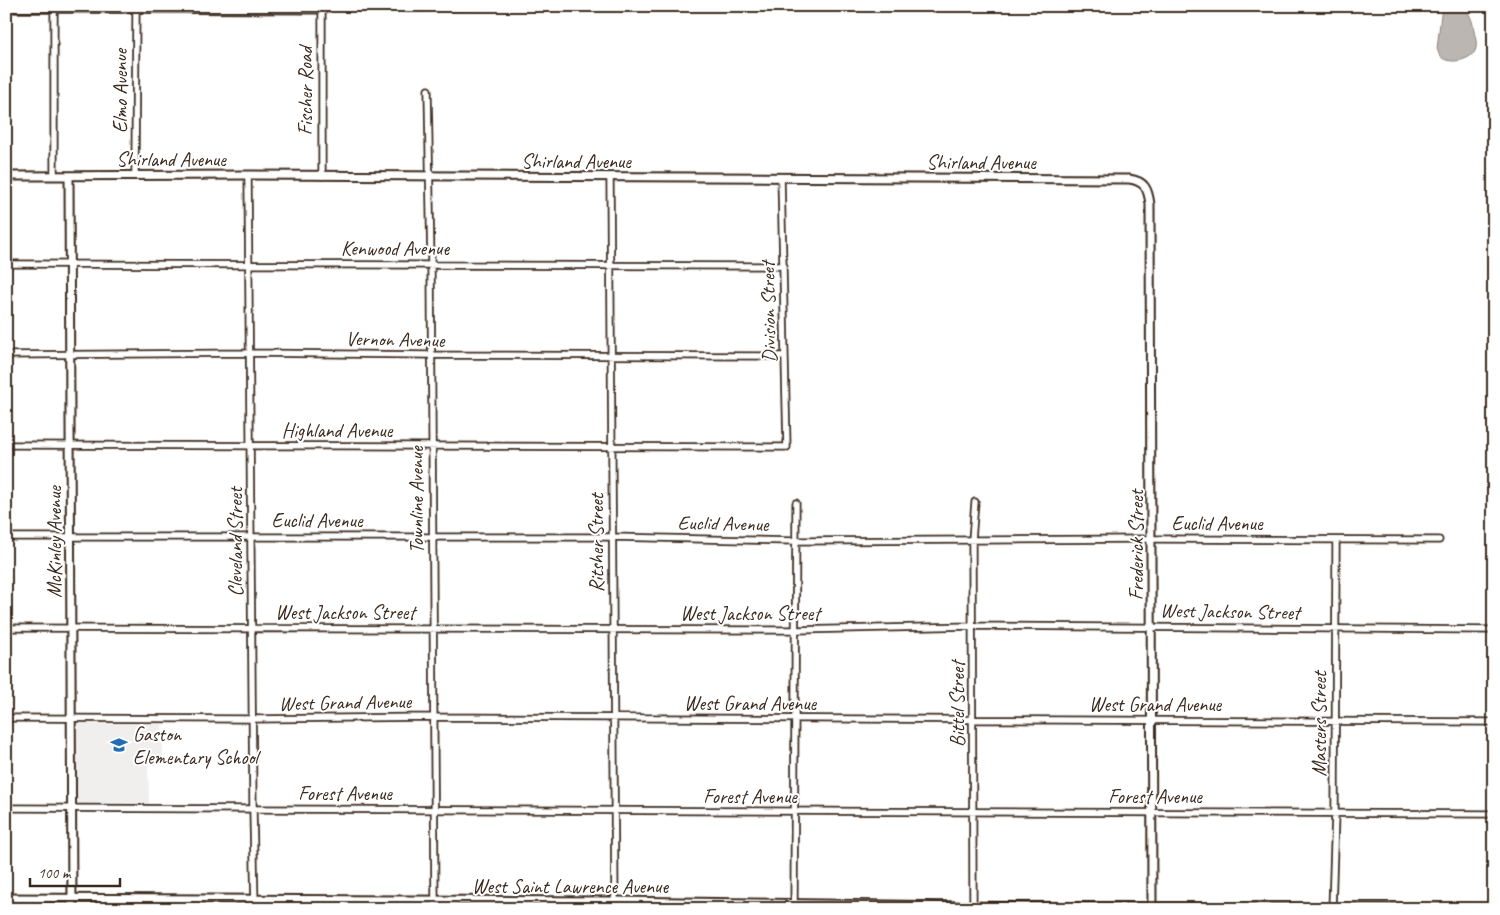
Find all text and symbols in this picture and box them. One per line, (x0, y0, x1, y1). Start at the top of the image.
street label: Fischer Road (293, 44, 318, 135)
street label: Elmo Avenue (108, 47, 133, 133)
street label: Shirland Avenue (116, 147, 227, 172)
street label: Shirland Avenue (521, 149, 632, 174)
street label: Shirland Avenue (926, 150, 1037, 175)
street label: Kenwood Avenue (341, 236, 450, 261)
street label: Division Street (755, 258, 782, 363)
street label: Vernon Avenue (345, 326, 446, 353)
street label: Highland Avenue (282, 418, 394, 443)
street label: Townline Avenue (404, 445, 429, 554)
street label: McKinley Avenue (42, 485, 67, 598)
street label: Cleveland Street (223, 485, 248, 596)
street label: Frederick Street (1124, 487, 1149, 600)
street label: Ritsher Street (584, 491, 609, 592)
street label: Euclid Avenue (272, 508, 364, 533)
street label: Euclid Avenue (677, 510, 770, 537)
street label: Euclid Avenue (1172, 511, 1264, 536)
street label: West Jackson Street (1160, 598, 1303, 625)
street label: West Jackson Street (275, 600, 418, 625)
street label: West Jackson Street (680, 601, 823, 626)
street label: Bittel Street (945, 658, 970, 747)
street label: Masters Street (1307, 669, 1332, 777)
street label: West Grand Avenue (279, 689, 413, 716)
street label: West Grand Avenue (684, 691, 818, 716)
street label: West Grand Avenue (1089, 692, 1223, 717)
place label: Gaston Elementary School (133, 722, 261, 770)
school or university icon: Gaston Elementary School (109, 735, 129, 755)
street label: Forest Avenue (298, 781, 393, 806)
street label: Forest Avenue (703, 784, 798, 809)
street label: Forest Avenue (1108, 784, 1203, 809)
scale bar (30, 855, 120, 887)
text: 100 m (38, 864, 72, 883)
street label: West Saint Lawrence Avenue (472, 874, 670, 899)

